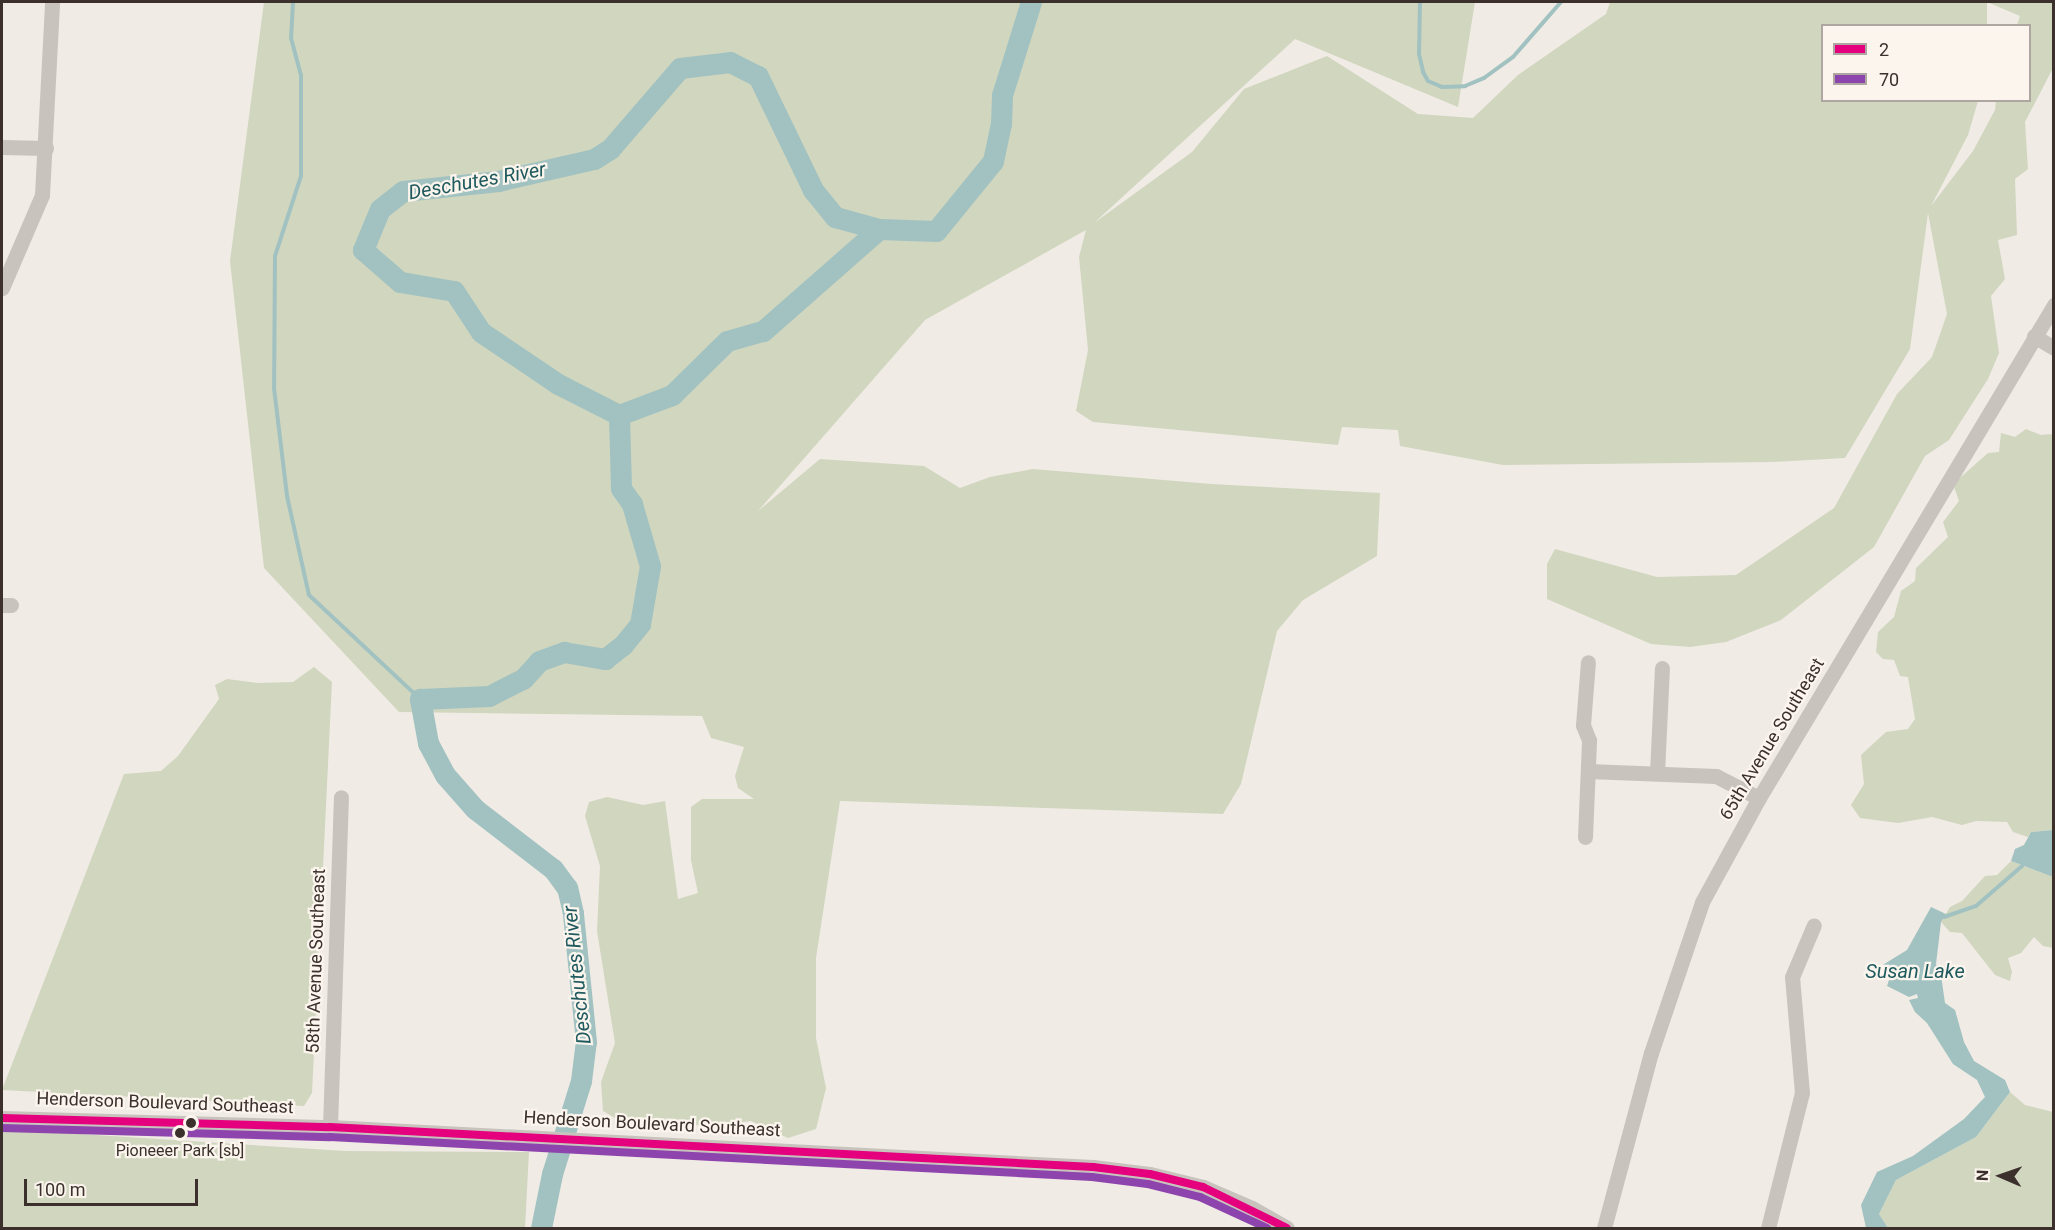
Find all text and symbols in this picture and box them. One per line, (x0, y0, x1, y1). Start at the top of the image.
legend (1821, 24, 2031, 102)
text: 2 (1879, 39, 1889, 60)
text: 70 (1879, 69, 1899, 90)
water label: Deschutes River (407, 157, 547, 205)
street label: 65th Avenue Southeast (1715, 654, 1829, 824)
street label: 58th Avenue Southeast (302, 868, 330, 1054)
water label: Deschutes River (558, 905, 596, 1045)
water label: Susan Lake (1865, 959, 1965, 983)
street label: Henderson Boulevard Southeast (36, 1088, 294, 1118)
street label: Henderson Boulevard Southeast (523, 1106, 781, 1142)
unlabelled marker (185, 1117, 197, 1129)
marker: Pioneeer Park [sb] (174, 1127, 186, 1139)
place label: Pioneeer Park [sb] (116, 1141, 244, 1161)
north arrow (1971, 1146, 2031, 1206)
scale bar (27, 1167, 201, 1205)
text: N (1973, 1169, 1992, 1181)
text: 100 m (35, 1179, 86, 1200)

